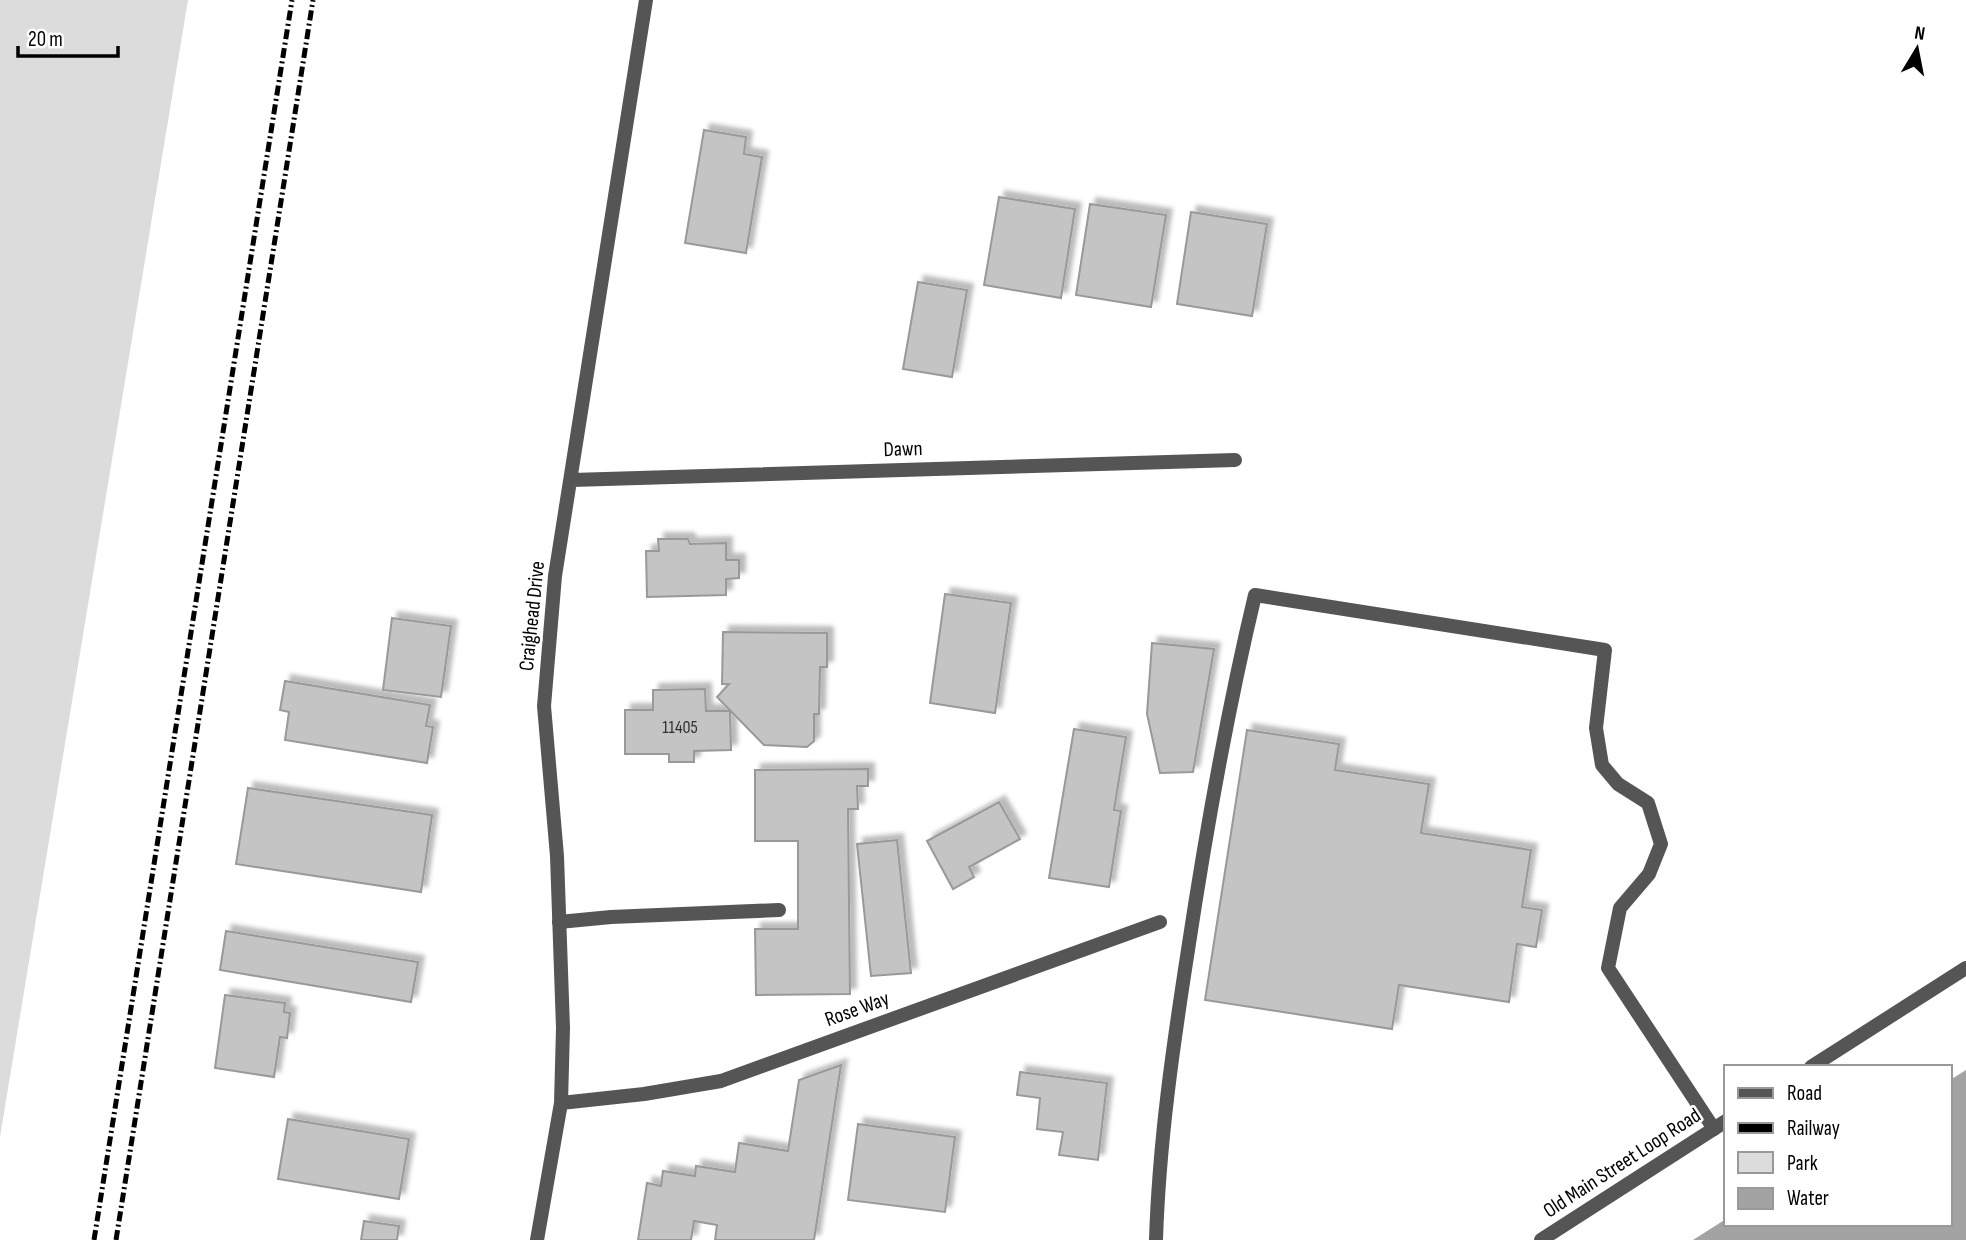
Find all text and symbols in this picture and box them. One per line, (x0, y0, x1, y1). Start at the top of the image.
scale bar (18, 14, 117, 58)
north arrow (1882, 14, 1952, 84)
text: N (1913, 22, 1927, 46)
text: 20 m (28, 27, 63, 52)
street label: Dawn (883, 436, 923, 462)
street label: Craighead Drive (514, 560, 550, 672)
house number: 11405 (662, 717, 698, 738)
street label: Rose Way (821, 986, 893, 1032)
legend (1724, 1065, 1952, 1226)
text: Road (1787, 1081, 1822, 1106)
street label: Old Main Street Loop Road (1539, 1103, 1705, 1223)
text: Railway (1787, 1116, 1840, 1141)
text: Park (1787, 1151, 1818, 1176)
text: Water (1787, 1186, 1829, 1211)

